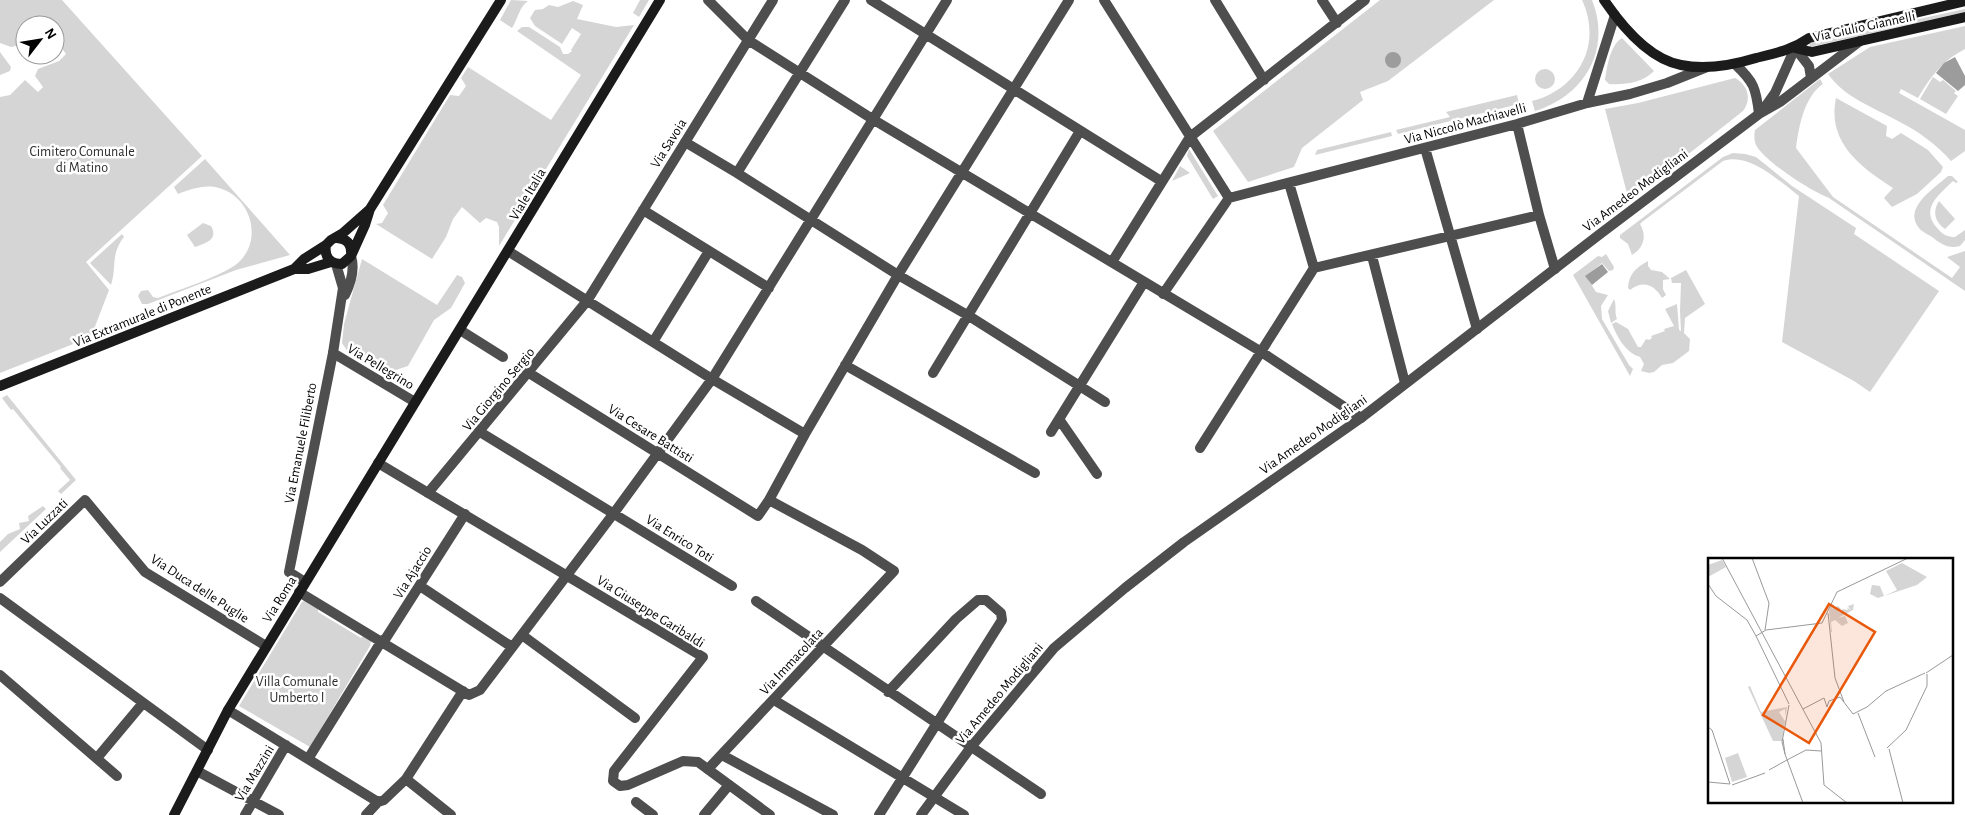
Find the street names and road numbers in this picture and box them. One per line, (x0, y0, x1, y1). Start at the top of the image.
street label: Via Giulio Giannelli (1812, 9, 1917, 45)
street label: Via Niccolò Machiavelli (1403, 101, 1528, 147)
street label: Via Savoia (648, 116, 690, 171)
street label: Via Amedeo Modigliani (1580, 147, 1691, 235)
street label: Viale Italia (507, 166, 549, 223)
street label: Via Extramurale di Ponente (71, 282, 213, 350)
street label: Via Pellegrino (345, 341, 416, 392)
street label: Via Giorgino Sergio (460, 345, 538, 434)
street label: Via Emanuele Filiberto (282, 381, 320, 505)
street label: Via Amedeo Modigliani (1257, 393, 1370, 477)
street label: Via Cesare Battisti (605, 402, 696, 466)
street label: Via Luzzati (19, 496, 71, 547)
street label: Via Enrico Toti (643, 513, 716, 565)
street label: Via Ajaccio (391, 544, 435, 601)
street label: Via Duca delle Puglie (148, 552, 251, 626)
street label: Via Roma (260, 573, 300, 625)
street label: Via Giuseppe Garibaldi (594, 573, 707, 651)
street label: Via Immacolata (757, 625, 826, 698)
street label: Via Amedeo Modigliani (953, 640, 1046, 747)
street label: Via Mazzini (233, 743, 277, 804)

